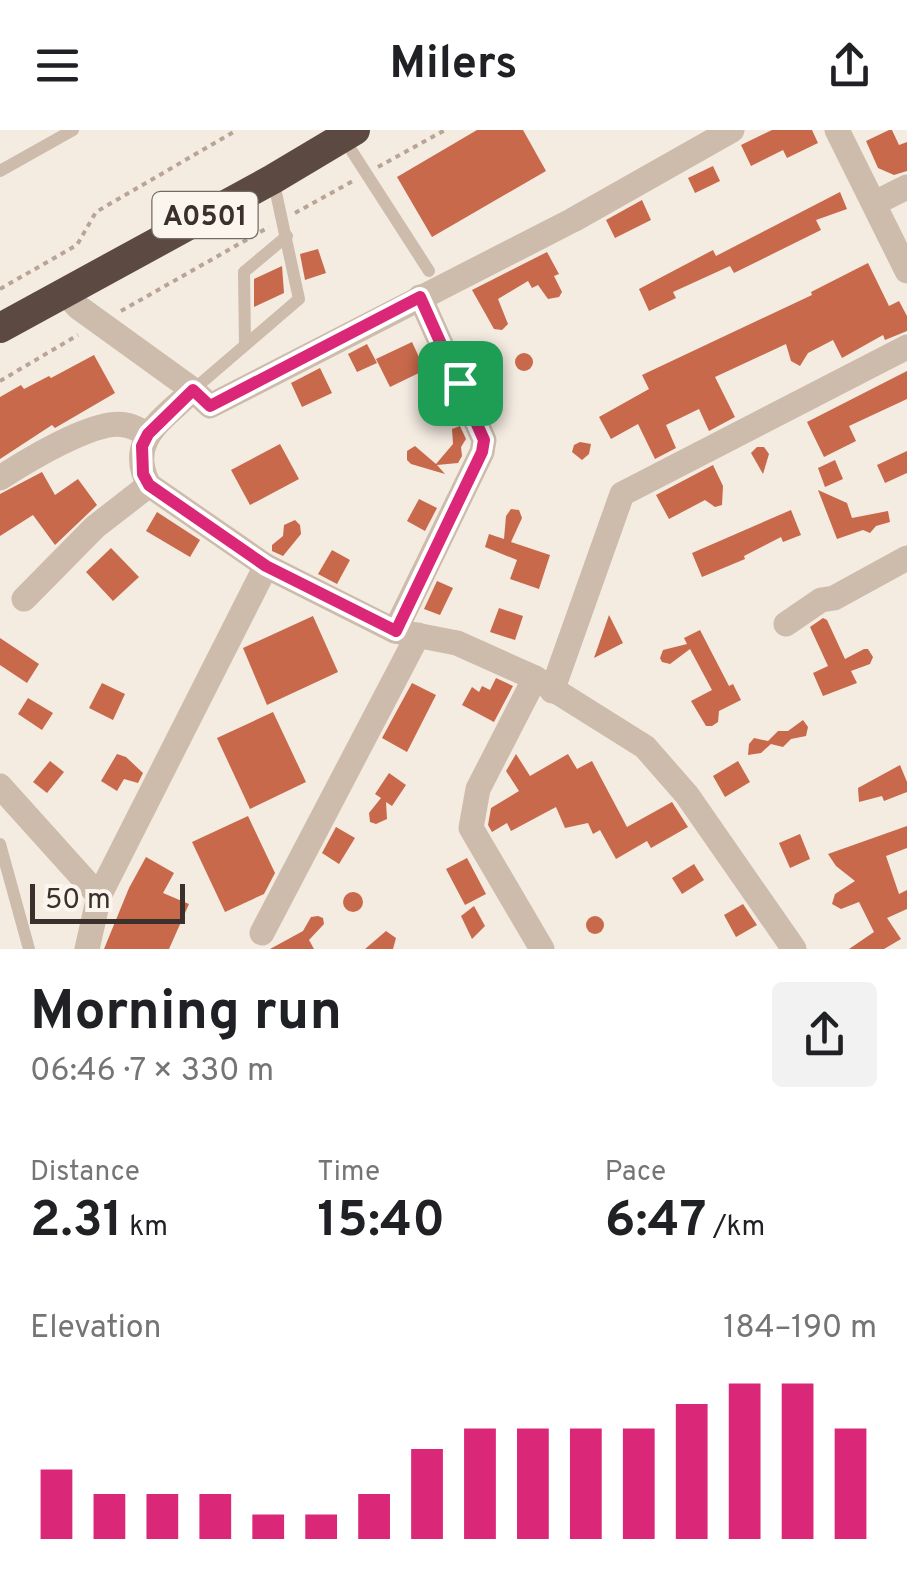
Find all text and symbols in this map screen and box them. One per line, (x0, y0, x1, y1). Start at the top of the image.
text: Milers (390, 37, 517, 94)
icon: menu (30, 38, 85, 93)
icon: share (822, 38, 877, 93)
road number: A0501 (152, 192, 258, 238)
pin (418, 341, 503, 426)
icon: arrive (433, 356, 488, 411)
scale bar (30, 879, 185, 924)
text: 50 m (45, 883, 111, 919)
text: Morning run (30, 979, 342, 1049)
button: share (772, 982, 877, 1087)
text: 06:46 · 7 × 330 m (30, 1052, 274, 1092)
text: Distance (30, 1155, 140, 1191)
text: Time (317, 1155, 380, 1191)
text: Pace (605, 1155, 666, 1191)
text: 2.31 (30, 1191, 123, 1254)
text: 15:40 (317, 1191, 445, 1254)
text: 6:47 (605, 1191, 707, 1254)
text: km (123, 1210, 168, 1246)
text: /km (707, 1210, 765, 1246)
text: Elevation (30, 1309, 162, 1349)
text: 184–190 m (723, 1309, 877, 1349)

